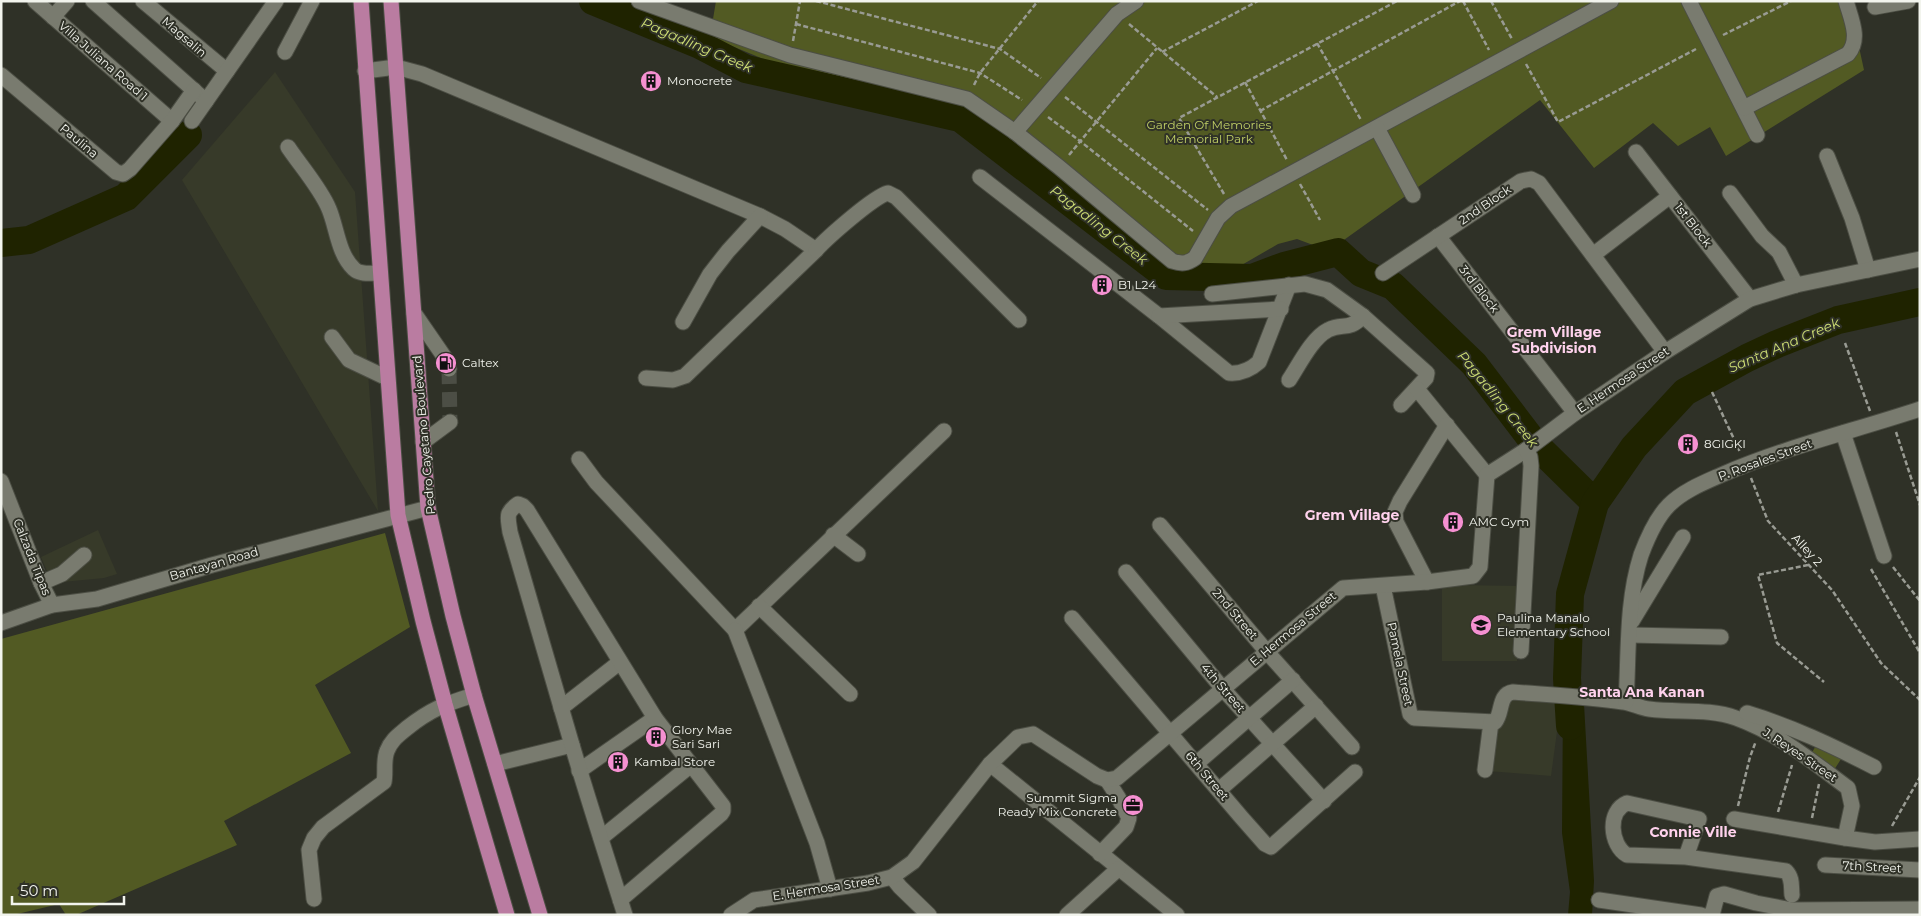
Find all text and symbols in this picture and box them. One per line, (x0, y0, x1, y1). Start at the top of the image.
street label: Magsalin (159, 13, 210, 60)
water label: Pagadling Creek (639, 13, 756, 77)
street label: Villa Juliana Road 1 (56, 18, 151, 103)
building icon: Monocrete (639, 69, 663, 93)
place label: Monocrete (667, 73, 732, 88)
park label: Garden Of Memories Memorial Park (1147, 117, 1272, 146)
street label: Paulina (57, 120, 101, 161)
water label: Pagadling Creek (1047, 181, 1152, 269)
street label: 2nd Block (1456, 181, 1514, 228)
street label: 1st Block (1672, 200, 1716, 250)
street label: 3rd Block (1456, 262, 1503, 316)
building icon: B1 L24 (1090, 273, 1114, 297)
place label: B1 L24 (1118, 277, 1156, 292)
water label: Santa Ana Creek (1725, 313, 1843, 377)
district label: Grem Village Subdivision (1507, 323, 1601, 357)
street label: E. Hermosa Street (1574, 343, 1672, 416)
water label: Pagadling Creek (1454, 347, 1543, 451)
fuel station icon: Caltex (434, 351, 458, 375)
street label: Pedro Cayetano Boulevard (409, 355, 438, 515)
place label: Caltex (462, 355, 499, 370)
building icon: 8GIGKI (1676, 432, 1700, 456)
place label: 8GIGKI (1704, 436, 1746, 451)
street label: P. Rosales Street (1716, 436, 1814, 483)
district label: Grem Village (1305, 506, 1399, 524)
building icon: AMC Gym (1441, 510, 1465, 534)
place label: AMC Gym (1469, 514, 1529, 529)
street label: Calzada Tipas (10, 516, 55, 598)
street label: Alley 2 (1789, 530, 1826, 569)
street label: Bantayan Road (168, 544, 260, 583)
street label: 2nd Street (1210, 585, 1261, 643)
street label: E. Hermosa Street (1246, 588, 1339, 669)
place label: Paulina Manalo Elementary School (1497, 610, 1610, 639)
school or university icon: Paulina Manalo Elementary School (1469, 613, 1493, 637)
street label: Pamela Street (1384, 621, 1417, 707)
street label: 4th Street (1198, 660, 1249, 715)
district label: Santa Ana Kanan (1579, 683, 1705, 701)
place label: Glory Mae Sari Sari (672, 722, 732, 751)
street label: J. Reyes Street (1759, 724, 1840, 785)
building icon: Glory Mae Sari Sari (644, 725, 668, 749)
street label: 6th Street (1182, 748, 1232, 803)
building icon: Kambal Store (606, 750, 630, 774)
place label: Kambal Store (634, 754, 715, 769)
place label: Summit Sigma Ready Mix Concrete (998, 790, 1117, 819)
office icon: Summit Sigma Ready Mix Concrete (1121, 793, 1145, 817)
district label: Connie Ville (1649, 823, 1737, 841)
street label: 7th Street (1842, 857, 1902, 876)
street label: E. Hermosa Street (771, 872, 881, 903)
scale bar (12, 874, 125, 906)
text: 50 m (20, 881, 58, 900)

